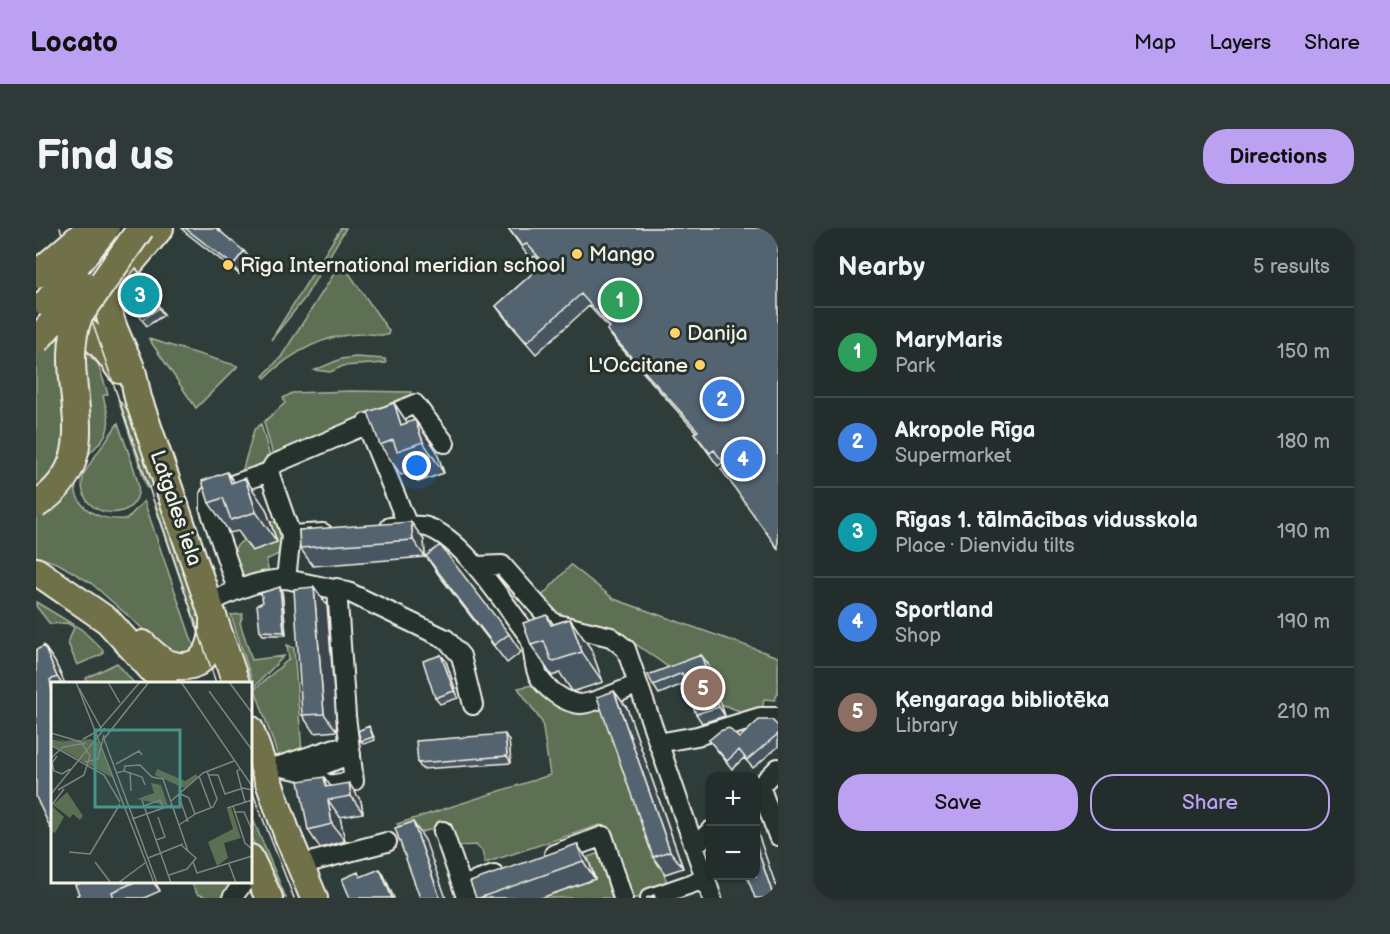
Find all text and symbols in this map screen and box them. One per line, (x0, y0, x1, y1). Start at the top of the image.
text: Locato (30, 26, 118, 59)
text: Map (1134, 30, 1176, 55)
text: Layers (1209, 30, 1271, 55)
text: Share (1304, 30, 1360, 55)
button: Directions (1203, 129, 1354, 184)
text: Find us (36, 131, 174, 182)
place label: Mango (589, 242, 655, 267)
marker: Mango (570, 247, 584, 261)
text: Nearby (838, 252, 925, 283)
place label: Rīga International meridian school (240, 253, 565, 278)
text: 5 results (1253, 255, 1330, 279)
marker: Rīga International meridian school (221, 258, 235, 272)
pin: 3 (120, 272, 160, 318)
pin: 1 (600, 278, 640, 322)
place label: Danija (687, 321, 748, 346)
marker: Danija (668, 326, 682, 340)
text: MaryMaris (895, 327, 1002, 354)
text: 1 (853, 340, 862, 364)
text: 150 m (1277, 340, 1330, 364)
place label: L'Occitane (588, 353, 688, 378)
text: Park (895, 354, 935, 378)
marker: L'Occitane (693, 358, 707, 372)
pin: 2 (702, 376, 742, 422)
text: Akropole Rīga (895, 417, 1036, 444)
text: 2 (852, 430, 863, 454)
text: 180 m (1277, 430, 1330, 454)
pin: 4 (724, 436, 762, 482)
text: Supermarket (895, 444, 1011, 468)
street label: Latgales iela (145, 447, 207, 569)
your location (402, 451, 431, 480)
text: Rīgas 1. tālmācības vidusskola (895, 507, 1198, 534)
text: 3 (852, 520, 863, 544)
text: 190 m (1277, 520, 1330, 544)
text: Place · Dienvidu tilts (895, 534, 1075, 558)
text: Sportland (895, 597, 993, 624)
text: 4 (852, 610, 863, 634)
text: 190 m (1277, 610, 1330, 634)
text: Shop (895, 624, 941, 648)
pin: 5 (684, 666, 722, 710)
inset map (51, 682, 252, 883)
text: Ķengaraga bibliotēka (895, 687, 1109, 714)
text: 5 (852, 700, 863, 724)
text: 210 m (1277, 700, 1330, 724)
text: Library (895, 714, 958, 738)
map controls (706, 772, 760, 880)
button: + (706, 772, 760, 826)
button: Save (838, 774, 1078, 831)
button: Share (1090, 774, 1330, 831)
button: − (706, 826, 760, 880)

